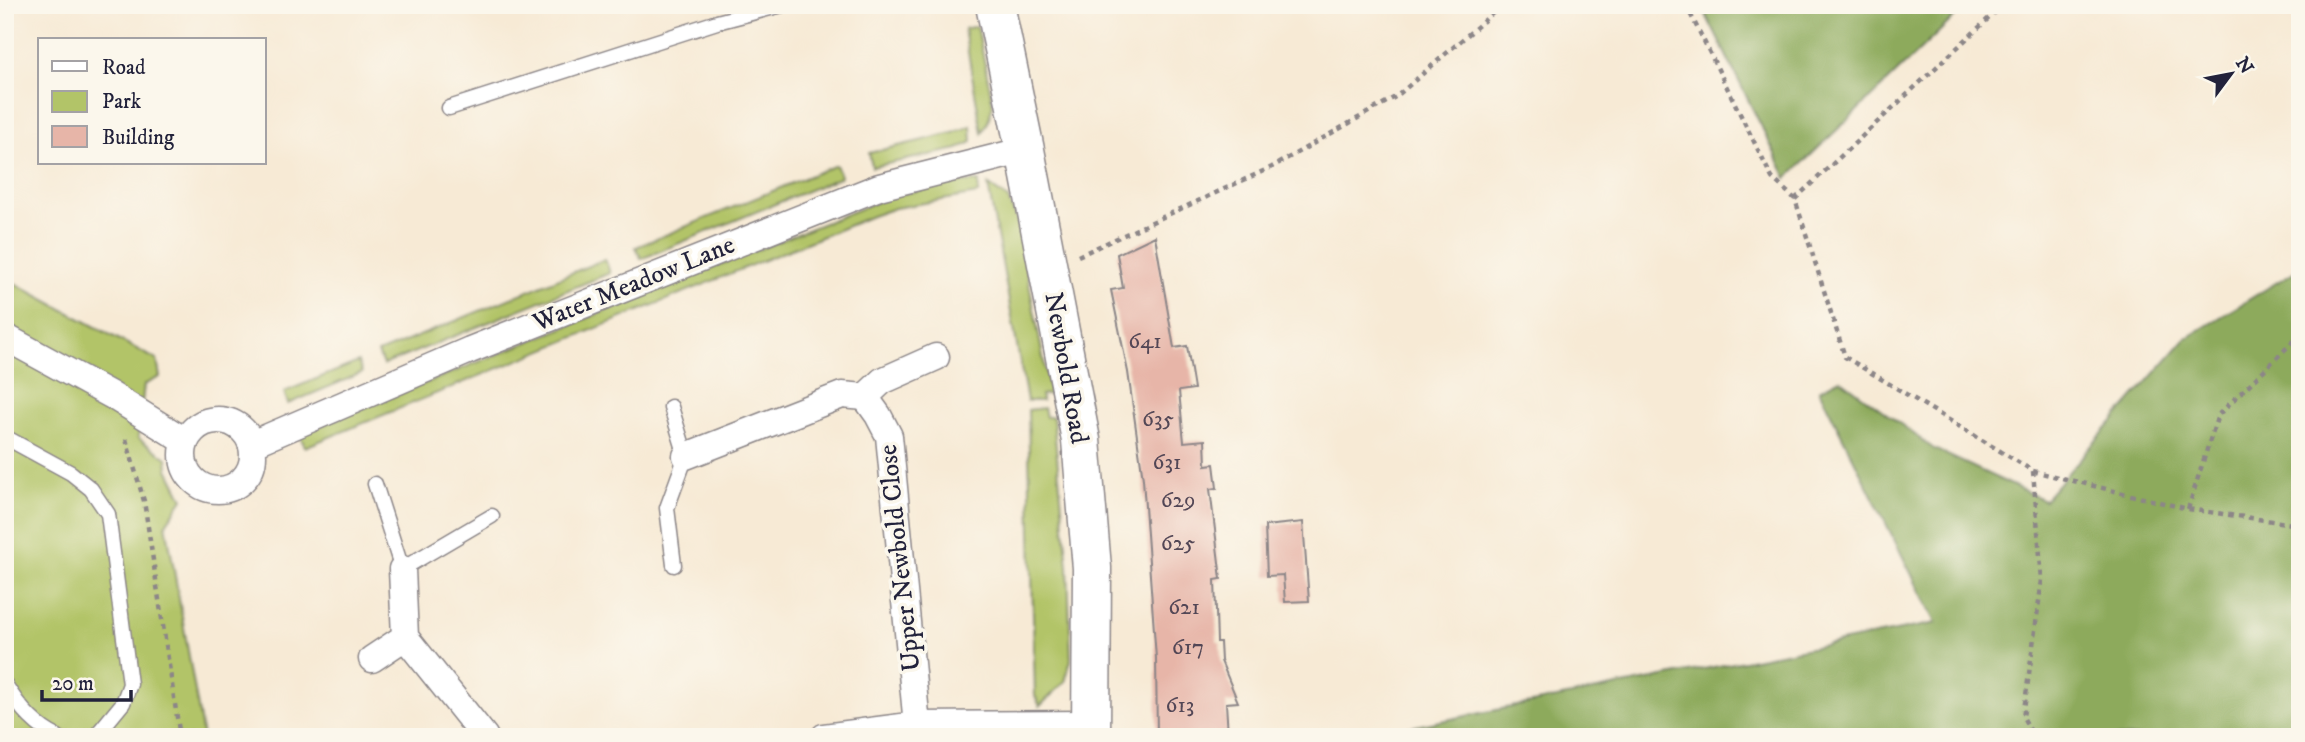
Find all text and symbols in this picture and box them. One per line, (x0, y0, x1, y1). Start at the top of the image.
legend (38, 38, 266, 164)
north arrow (2196, 38, 2266, 108)
text: N (2230, 53, 2258, 79)
text: Road (102, 55, 146, 81)
text: Park (102, 89, 142, 115)
text: Building (102, 125, 175, 151)
street label: Water Meadow Lane (527, 228, 740, 340)
street label: Newbold Road (1036, 290, 1096, 446)
house number: 641 (1128, 327, 1162, 356)
house number: 635 (1142, 405, 1174, 434)
street label: Upper Newbold Close (872, 443, 928, 673)
house number: 631 (1153, 448, 1182, 477)
house number: 629 (1161, 486, 1195, 515)
house number: 625 (1161, 529, 1195, 558)
house number: 621 (1168, 593, 1200, 622)
house number: 617 (1172, 633, 1204, 662)
scale bar (42, 658, 131, 702)
text: 20 m (52, 671, 94, 697)
house number: 613 (1166, 691, 1194, 720)

